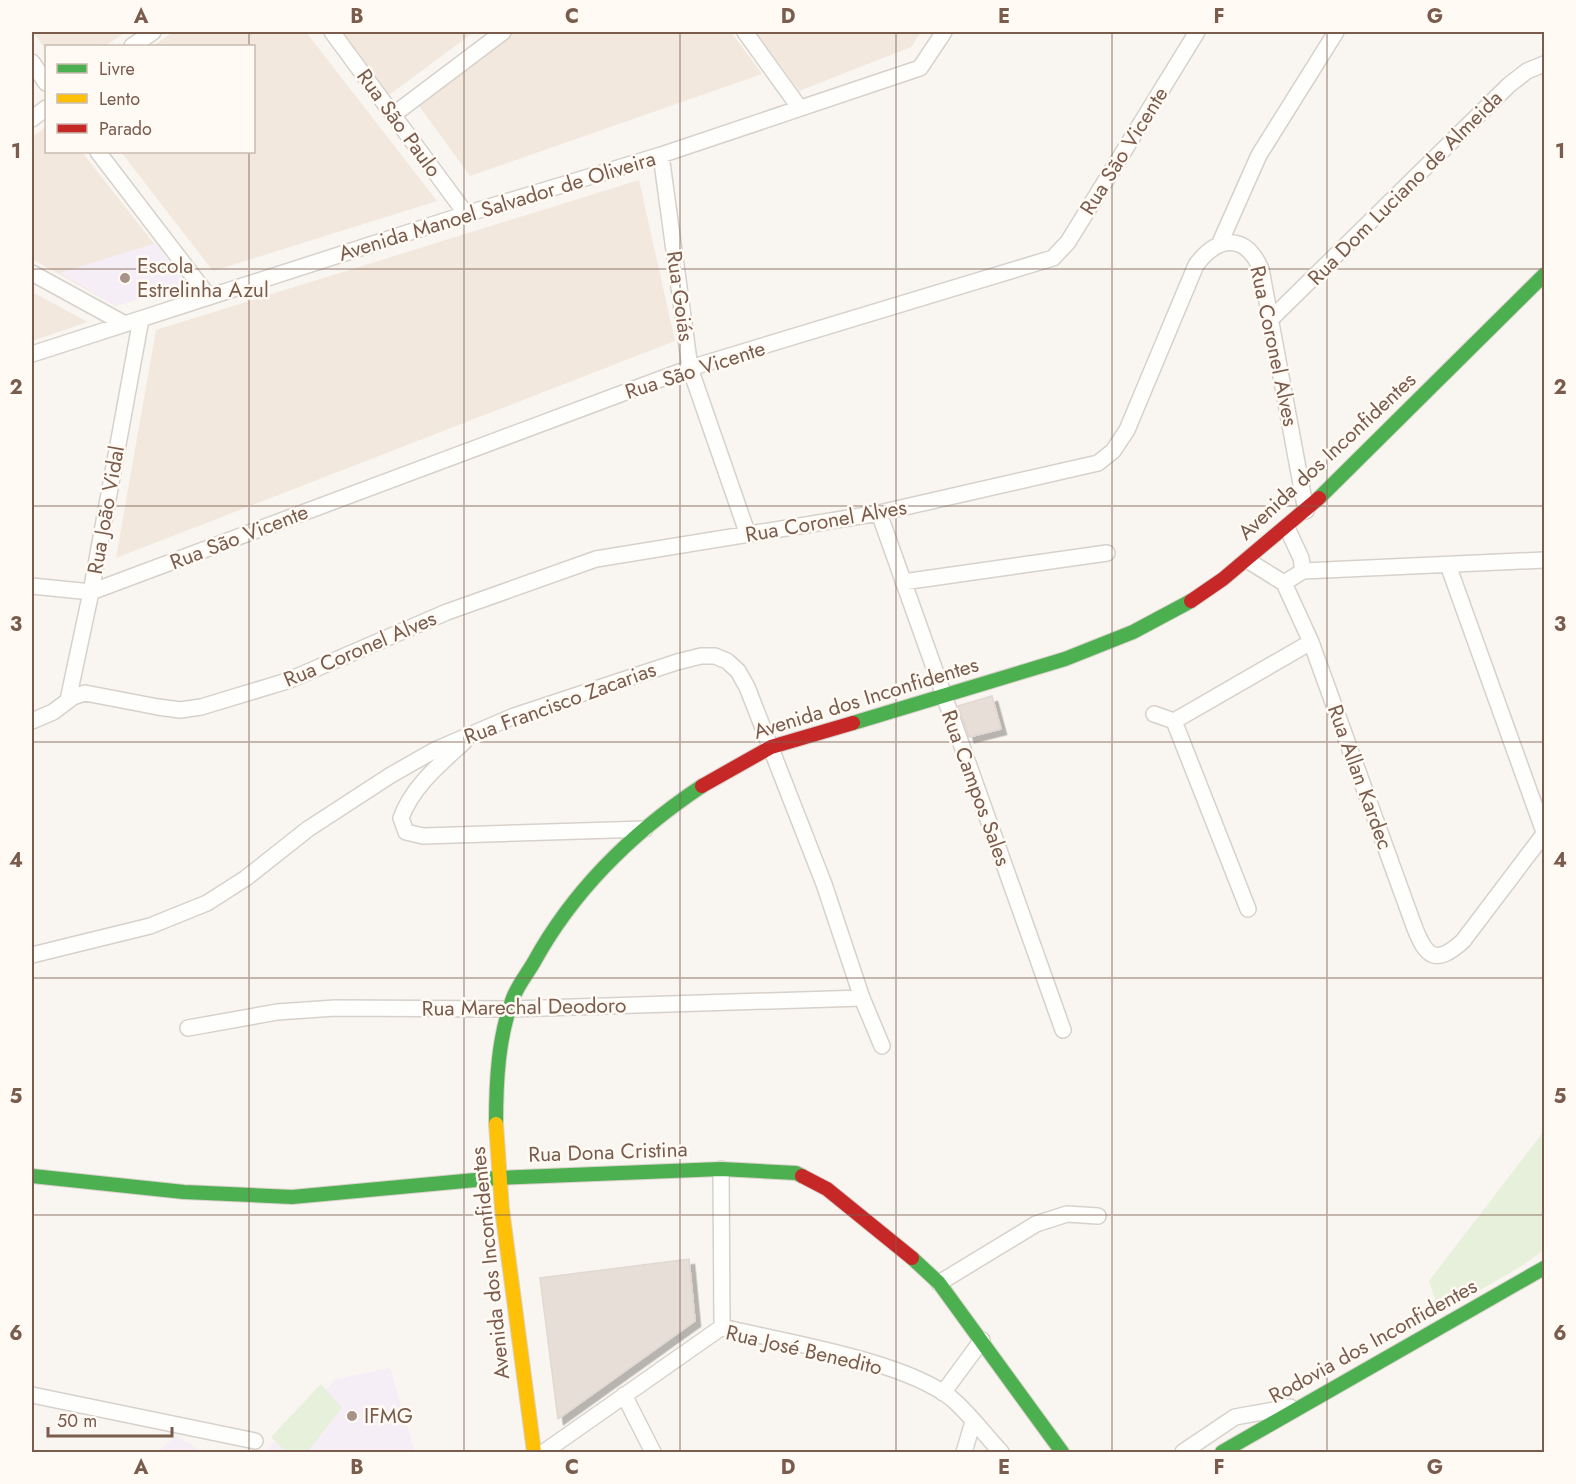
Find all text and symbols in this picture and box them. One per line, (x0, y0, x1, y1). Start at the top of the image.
text: A (133, 2, 149, 31)
text: B (350, 2, 364, 31)
text: C (565, 2, 579, 31)
text: D (781, 2, 795, 31)
text: E (998, 2, 1010, 31)
text: F (1213, 2, 1225, 31)
text: G (1427, 2, 1443, 31)
legend (45, 45, 255, 153)
text: Livre (99, 56, 135, 82)
street label: Rua São Paulo (350, 63, 448, 183)
street label: Rua São Vicente (1073, 81, 1175, 221)
street label: Rua Dom Luciano de Almeida (1301, 84, 1509, 292)
text: Lento (99, 86, 140, 112)
text: Parado (99, 116, 152, 142)
text: 1 (11, 137, 21, 166)
text: 1 (1555, 137, 1565, 166)
street label: Avenida Manoel Salvador de Oliveira (335, 143, 659, 269)
street label: Rua Goiás (659, 249, 701, 343)
place label: Escola Estrelinha Azul (137, 251, 269, 305)
street label: Rua Coronel Alves (1242, 263, 1306, 429)
marker: Escola Estrelinha Azul (118, 271, 132, 285)
street label: Rua São Vicente (621, 333, 769, 407)
street label: Avenida dos Inconfidentes (1231, 365, 1423, 547)
text: 2 (9, 373, 23, 402)
text: 2 (1553, 373, 1567, 402)
street label: Rua João Vidal (80, 443, 132, 577)
street label: Rua Coronel Alves (743, 492, 909, 550)
street label: Rua São Vicente (166, 497, 313, 577)
street label: Rua Coronel Alves (279, 603, 441, 695)
text: 3 (10, 610, 22, 639)
text: 3 (1554, 610, 1566, 639)
street label: Avenida dos Inconfidentes (750, 649, 982, 747)
street label: Rua Francisco Zacarias (460, 654, 660, 752)
street label: Rua Allan Kardec (1320, 700, 1400, 854)
street label: Rua Campos Sales (934, 706, 1018, 870)
text: 4 (9, 846, 23, 875)
text: 4 (1553, 846, 1567, 875)
street label: Rua Marechal Deodoro (421, 990, 627, 1024)
text: 5 (10, 1082, 23, 1111)
text: 5 (1554, 1082, 1567, 1111)
street label: Rua Dona Cristina (528, 1134, 688, 1170)
street label: Avenida dos Inconfidentes (463, 1145, 517, 1381)
street label: Rodovia dos Inconfidentes (1263, 1271, 1483, 1411)
street label: Rua José Benedito (723, 1317, 885, 1383)
text: 6 (9, 1319, 23, 1348)
text: 6 (1553, 1319, 1567, 1348)
scale bar (48, 1400, 172, 1438)
place label: IFMG (364, 1401, 413, 1431)
text: 50 m (57, 1408, 97, 1434)
marker: IFMG (345, 1409, 359, 1423)
text: A (133, 1453, 149, 1482)
text: B (350, 1453, 364, 1482)
text: C (565, 1453, 579, 1482)
text: D (781, 1453, 795, 1482)
text: E (998, 1453, 1010, 1482)
text: F (1213, 1453, 1225, 1482)
text: G (1427, 1453, 1443, 1482)

